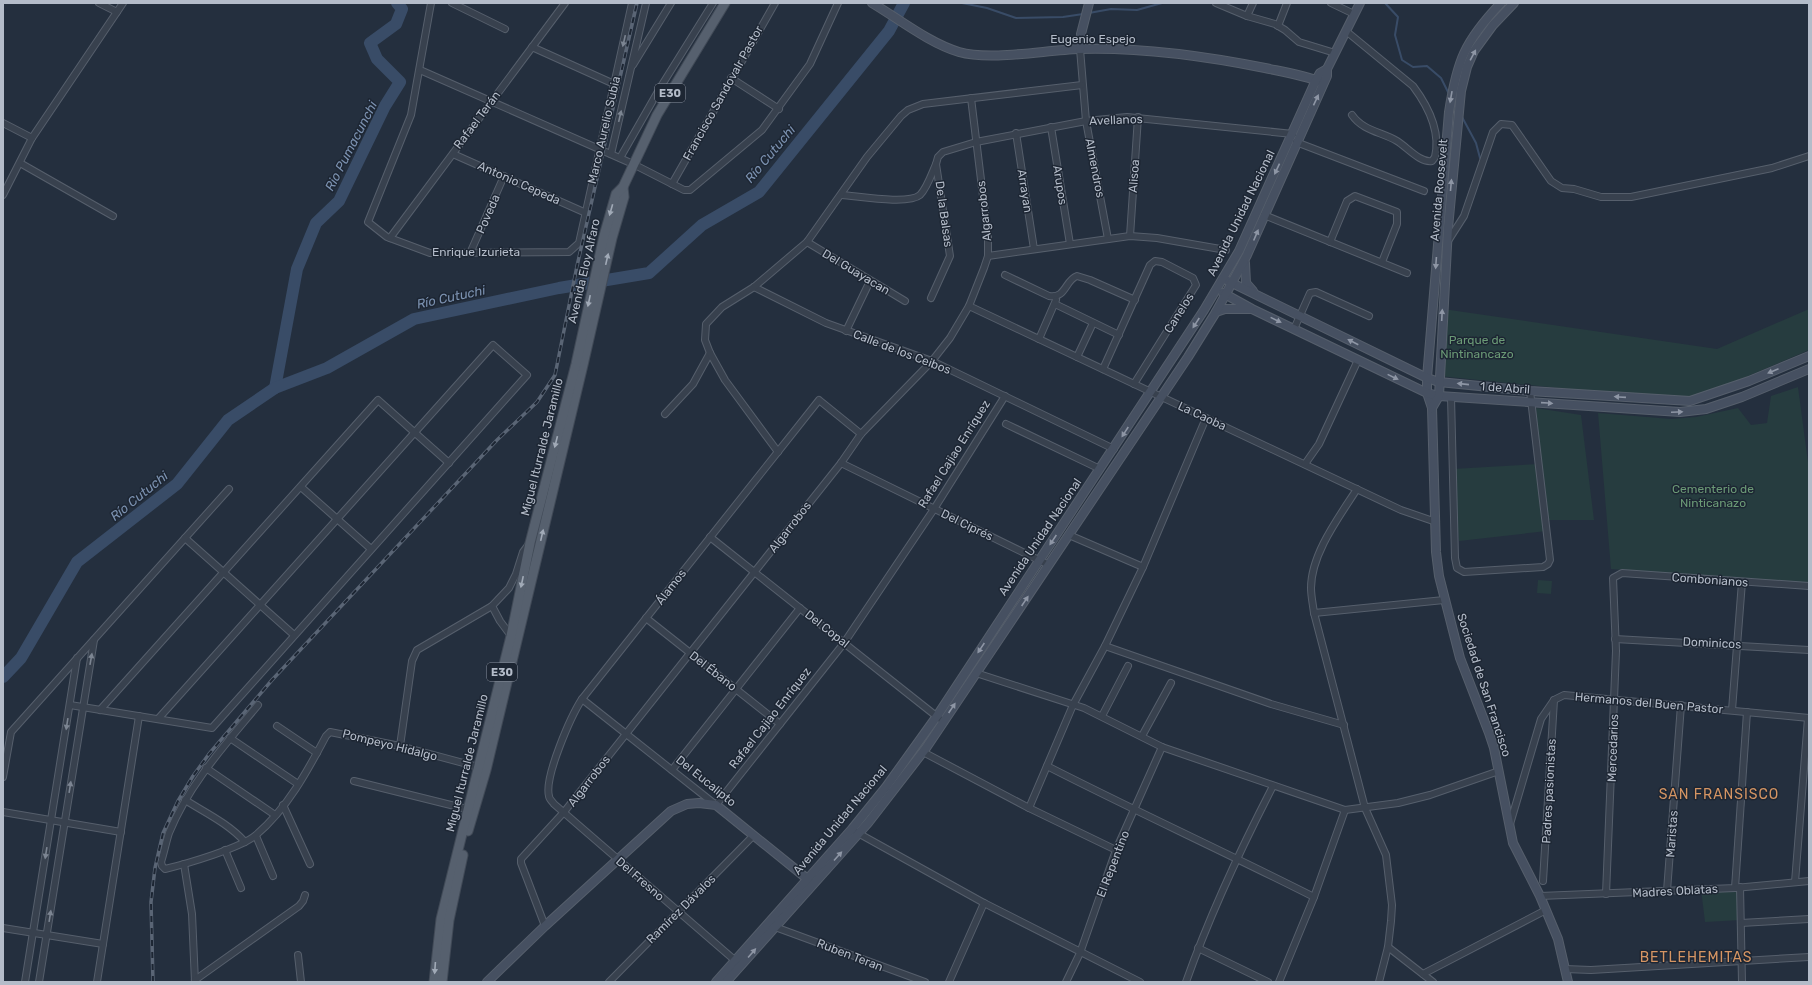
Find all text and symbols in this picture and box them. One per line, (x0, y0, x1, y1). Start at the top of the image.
street label: Francisco Sandovalr Pastor (680, 23, 766, 163)
street label: Eugenio Espejo (1050, 32, 1136, 46)
one-way arrow (620, 35, 626, 47)
one-way arrow (1470, 49, 1476, 61)
street label: Marco Aurelio Subia (585, 75, 623, 185)
road number: E30 (655, 84, 685, 102)
street label: Rafael Terán (451, 88, 503, 152)
one-way arrow (1448, 91, 1454, 103)
one-way arrow (1313, 95, 1319, 106)
water label: Rio Pumacunchi (322, 98, 380, 193)
one-way arrow (617, 110, 623, 122)
street label: Avellanos (1089, 112, 1143, 128)
water label: Río Cutuchi (742, 122, 799, 186)
street label: Almendros (1082, 137, 1108, 199)
street label: Avenida Roosevelt (1428, 138, 1450, 242)
street label: Avenida Unidad Nacional (1204, 148, 1278, 278)
street label: Antonio Cepeda (475, 158, 563, 208)
street label: Alisoa (1126, 159, 1142, 193)
street label: Arupos (1050, 164, 1070, 206)
one-way arrow (1274, 164, 1280, 175)
street label: Arrayan (1015, 168, 1035, 214)
one-way arrow (1448, 179, 1455, 191)
street label: De la Balsas (932, 180, 956, 248)
street label: Algarrobos (974, 180, 994, 242)
street label: Poveda (473, 192, 503, 236)
one-way arrow (608, 204, 614, 216)
street label: Avenida Eloy Alfaro (565, 217, 603, 325)
one-way arrow (1253, 229, 1259, 241)
street label: Enrique Izurieta (432, 245, 520, 259)
street label: Del Guayacan (820, 246, 892, 298)
one-way arrow (604, 253, 610, 265)
one-way arrow (1432, 257, 1439, 269)
water label: Río Cutuchi (415, 282, 488, 312)
street label: Canelos (1161, 290, 1197, 336)
one-way arrow (586, 295, 592, 307)
one-way arrow (1439, 309, 1446, 321)
one-way arrow (1270, 317, 1282, 324)
one-way arrow (1192, 318, 1200, 328)
street label: Calle de los Ceibos (851, 327, 953, 377)
park label: Parque de Nintinancazo (1440, 333, 1514, 361)
one-way arrow (1347, 339, 1358, 345)
one-way arrow (1767, 368, 1779, 375)
one-way arrow (1387, 374, 1399, 380)
street label: Miguel Iturralde Jaramillo (518, 377, 566, 517)
street label: 1 de Abril (1480, 379, 1531, 397)
one-way arrow (1457, 381, 1469, 388)
one-way arrow (1614, 394, 1627, 401)
street label: Rafael Cajiao Enríquez (915, 397, 993, 511)
street label: La Caoba (1176, 399, 1228, 433)
one-way arrow (1541, 400, 1553, 407)
one-way arrow (1671, 409, 1684, 415)
one-way arrow (1121, 427, 1129, 437)
one-way arrow (553, 436, 559, 448)
water label: Río Cutuchi (107, 468, 172, 524)
street label: Avenida Unidad Nacional (996, 476, 1085, 598)
park label: Cementerio de Ninticanazo (1672, 482, 1754, 510)
street label: Algarrobos (766, 499, 814, 555)
street label: Del Ciprés (939, 506, 995, 544)
one-way arrow (540, 528, 546, 541)
one-way arrow (1049, 535, 1057, 545)
street label: Álamos (653, 566, 689, 608)
street label: Combonianos (1671, 570, 1749, 590)
one-way arrow (519, 576, 525, 588)
one-way arrow (1021, 596, 1029, 606)
street label: Del Copal (802, 607, 852, 651)
street label: Sociedad de San Francisco (1454, 612, 1514, 759)
street label: Dominicos (1682, 634, 1742, 652)
one-way arrow (977, 643, 985, 654)
street label: Del Ébano (687, 648, 739, 694)
one-way arrow (88, 653, 94, 665)
road number: E30 (487, 663, 517, 681)
street label: Rafael Cajiao Enríquez (726, 665, 814, 771)
street label: Hermanos del Buen Pastor (1574, 690, 1724, 716)
street label: Miguel Iturralde Jaramillo (443, 693, 491, 833)
one-way arrow (948, 703, 956, 714)
street label: Mercedarios (1605, 714, 1621, 782)
one-way arrow (63, 718, 69, 731)
street label: Pompeyo Hidalgo (341, 726, 439, 764)
street label: Padres pasionistas (1539, 738, 1559, 844)
street label: Algarrobos (565, 753, 613, 809)
street label: Del Eucalipto (673, 753, 739, 809)
street label: Avenida Unidad Nacional (790, 762, 890, 877)
one-way arrow (67, 781, 73, 794)
district label: SAN FRANSISCO (1659, 786, 1779, 803)
street label: Maristas (1663, 810, 1681, 858)
street label: El Repentino (1094, 829, 1132, 899)
one-way arrow (43, 847, 49, 859)
one-way arrow (834, 850, 843, 861)
street label: Del Fresno (613, 854, 667, 904)
street label: Ramírez Dávalos (644, 872, 718, 946)
street label: Madres Oblatas (1632, 882, 1718, 900)
one-way arrow (47, 910, 53, 922)
street label: Ruben Teran (815, 936, 885, 974)
one-way arrow (747, 948, 756, 957)
district label: BETLEHEMITAS (1640, 949, 1752, 966)
one-way arrow (432, 962, 439, 974)

